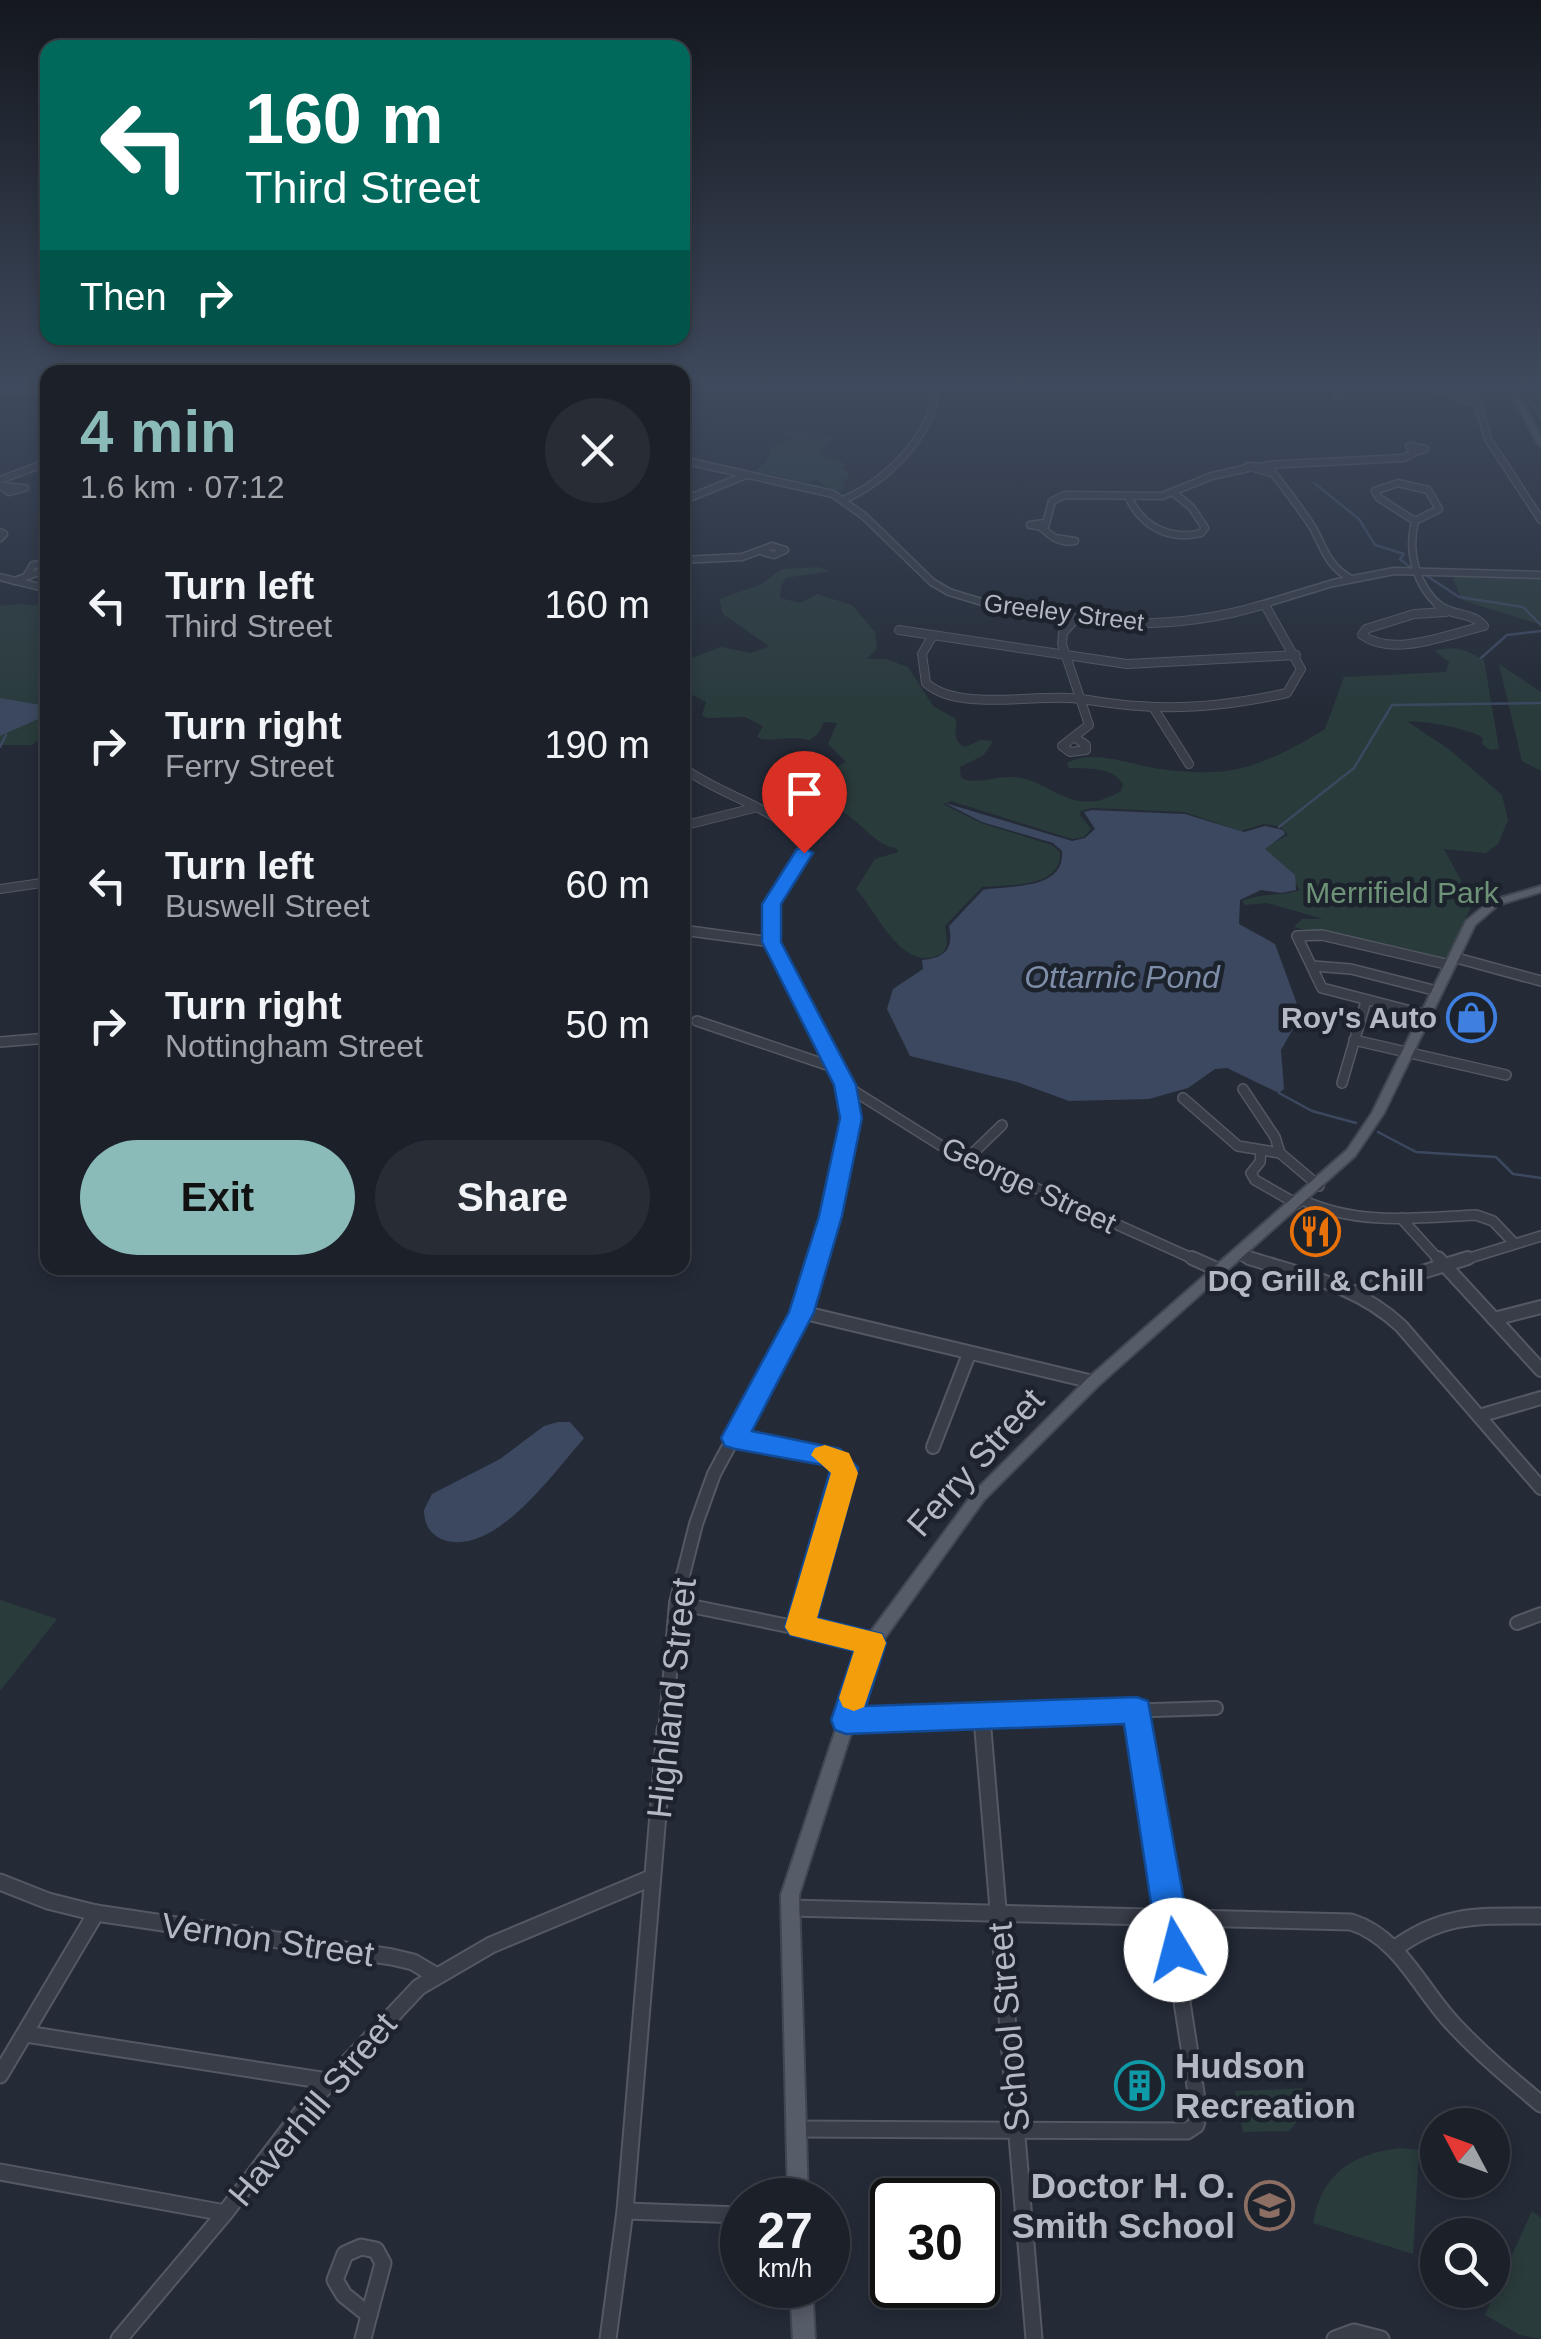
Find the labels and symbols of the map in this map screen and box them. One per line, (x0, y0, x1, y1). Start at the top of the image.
street label: Greeley Street (982, 588, 1146, 636)
pin (762, 751, 847, 854)
park label: Merrifield Park (1305, 876, 1500, 909)
water label: Ottarnic Pond (1024, 959, 1221, 995)
shop icon: Roy's Auto (1446, 991, 1498, 1043)
place label: Roy's Auto (1281, 1001, 1437, 1034)
street label: George Street (937, 1130, 1122, 1240)
restaurant icon: DQ Grill & Chill (1290, 1205, 1342, 1257)
place label: DQ Grill & Chill (1208, 1264, 1424, 1297)
street label: Ferry Street (899, 1380, 1051, 1544)
street label: Highland Street (639, 1576, 703, 1820)
position arrow (1124, 1898, 1228, 2002)
street label: Vernon Street (159, 1905, 377, 1973)
street label: School Street (979, 1920, 1037, 2133)
street label: Haverhill Street (220, 2005, 404, 2213)
place label: Hudson Recreation (1175, 2046, 1356, 2125)
building icon: Hudson Recreation (1114, 2059, 1166, 2111)
north arrow (1420, 2108, 1510, 2198)
place label: Doctor H. O. Smith School (1011, 2166, 1235, 2245)
speed limit sign: 30 (870, 2178, 1000, 2308)
school or university icon: Doctor H. O. Smith School (1244, 2179, 1296, 2231)

